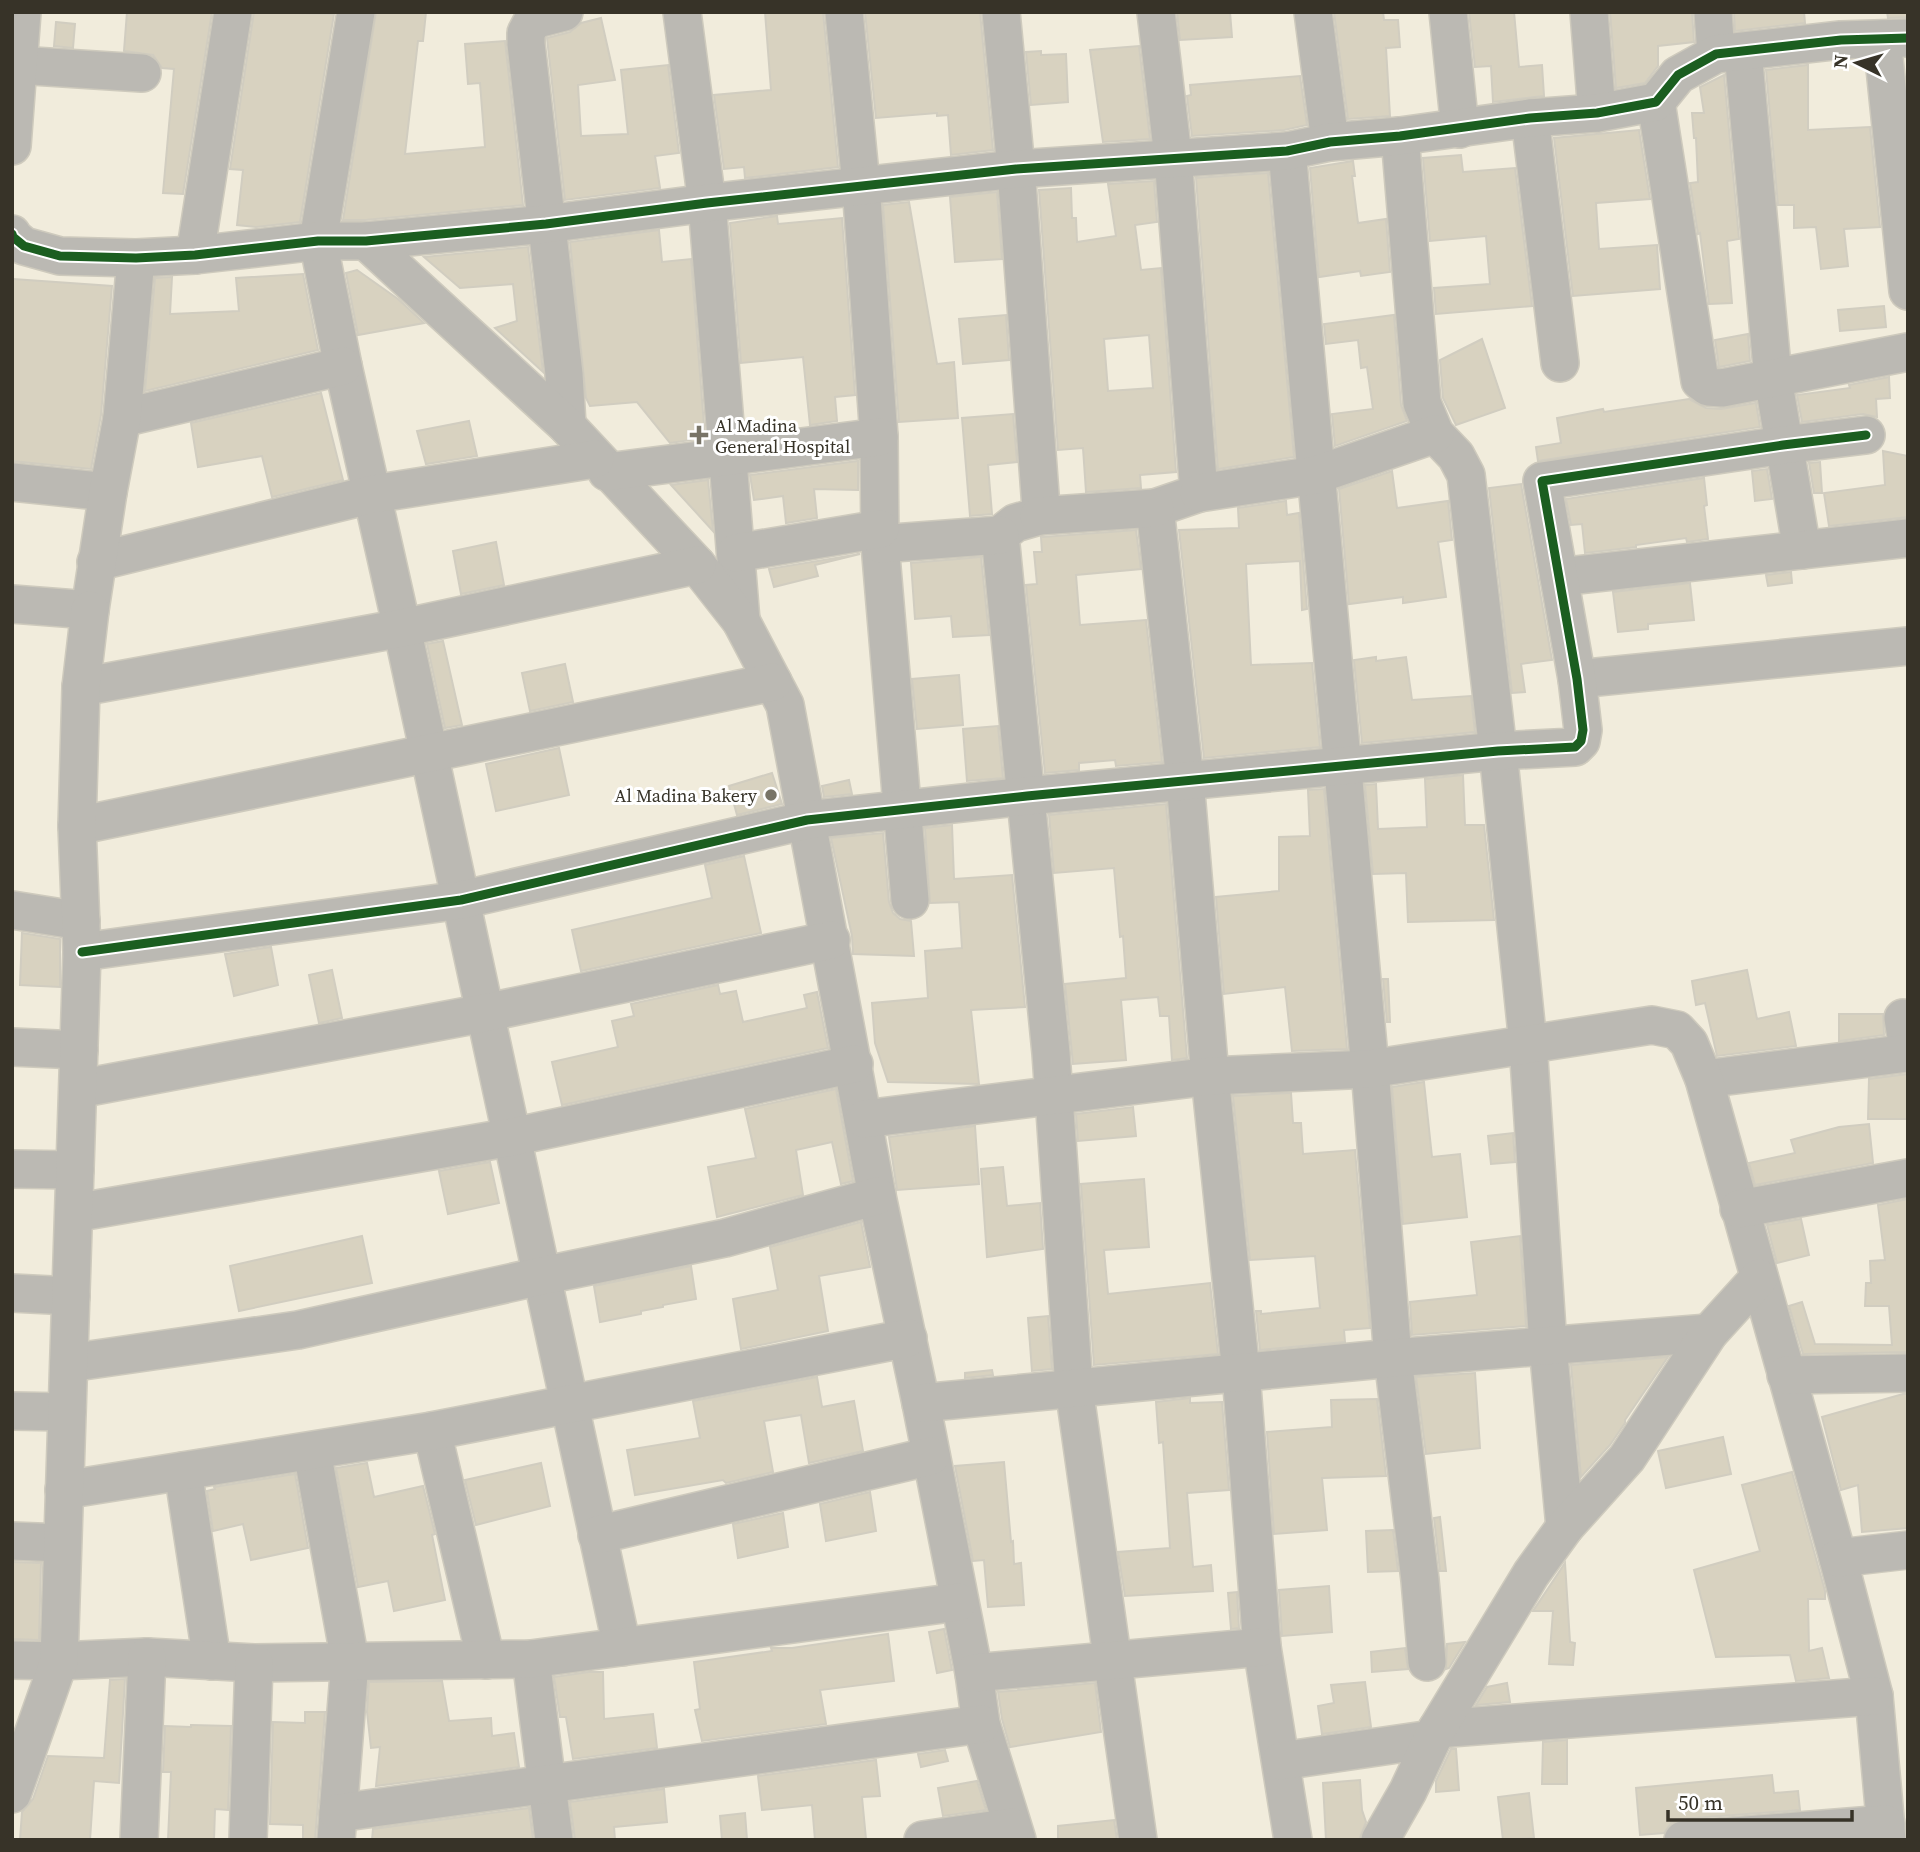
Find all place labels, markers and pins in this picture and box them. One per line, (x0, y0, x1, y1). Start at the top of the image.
place label: Al Madina General Hospital (715, 413, 850, 459)
marker: Al Madina General Hospital (689, 425, 709, 445)
place label: Al Madina Bakery (614, 783, 758, 808)
marker: Al Madina Bakery (763, 787, 779, 803)

